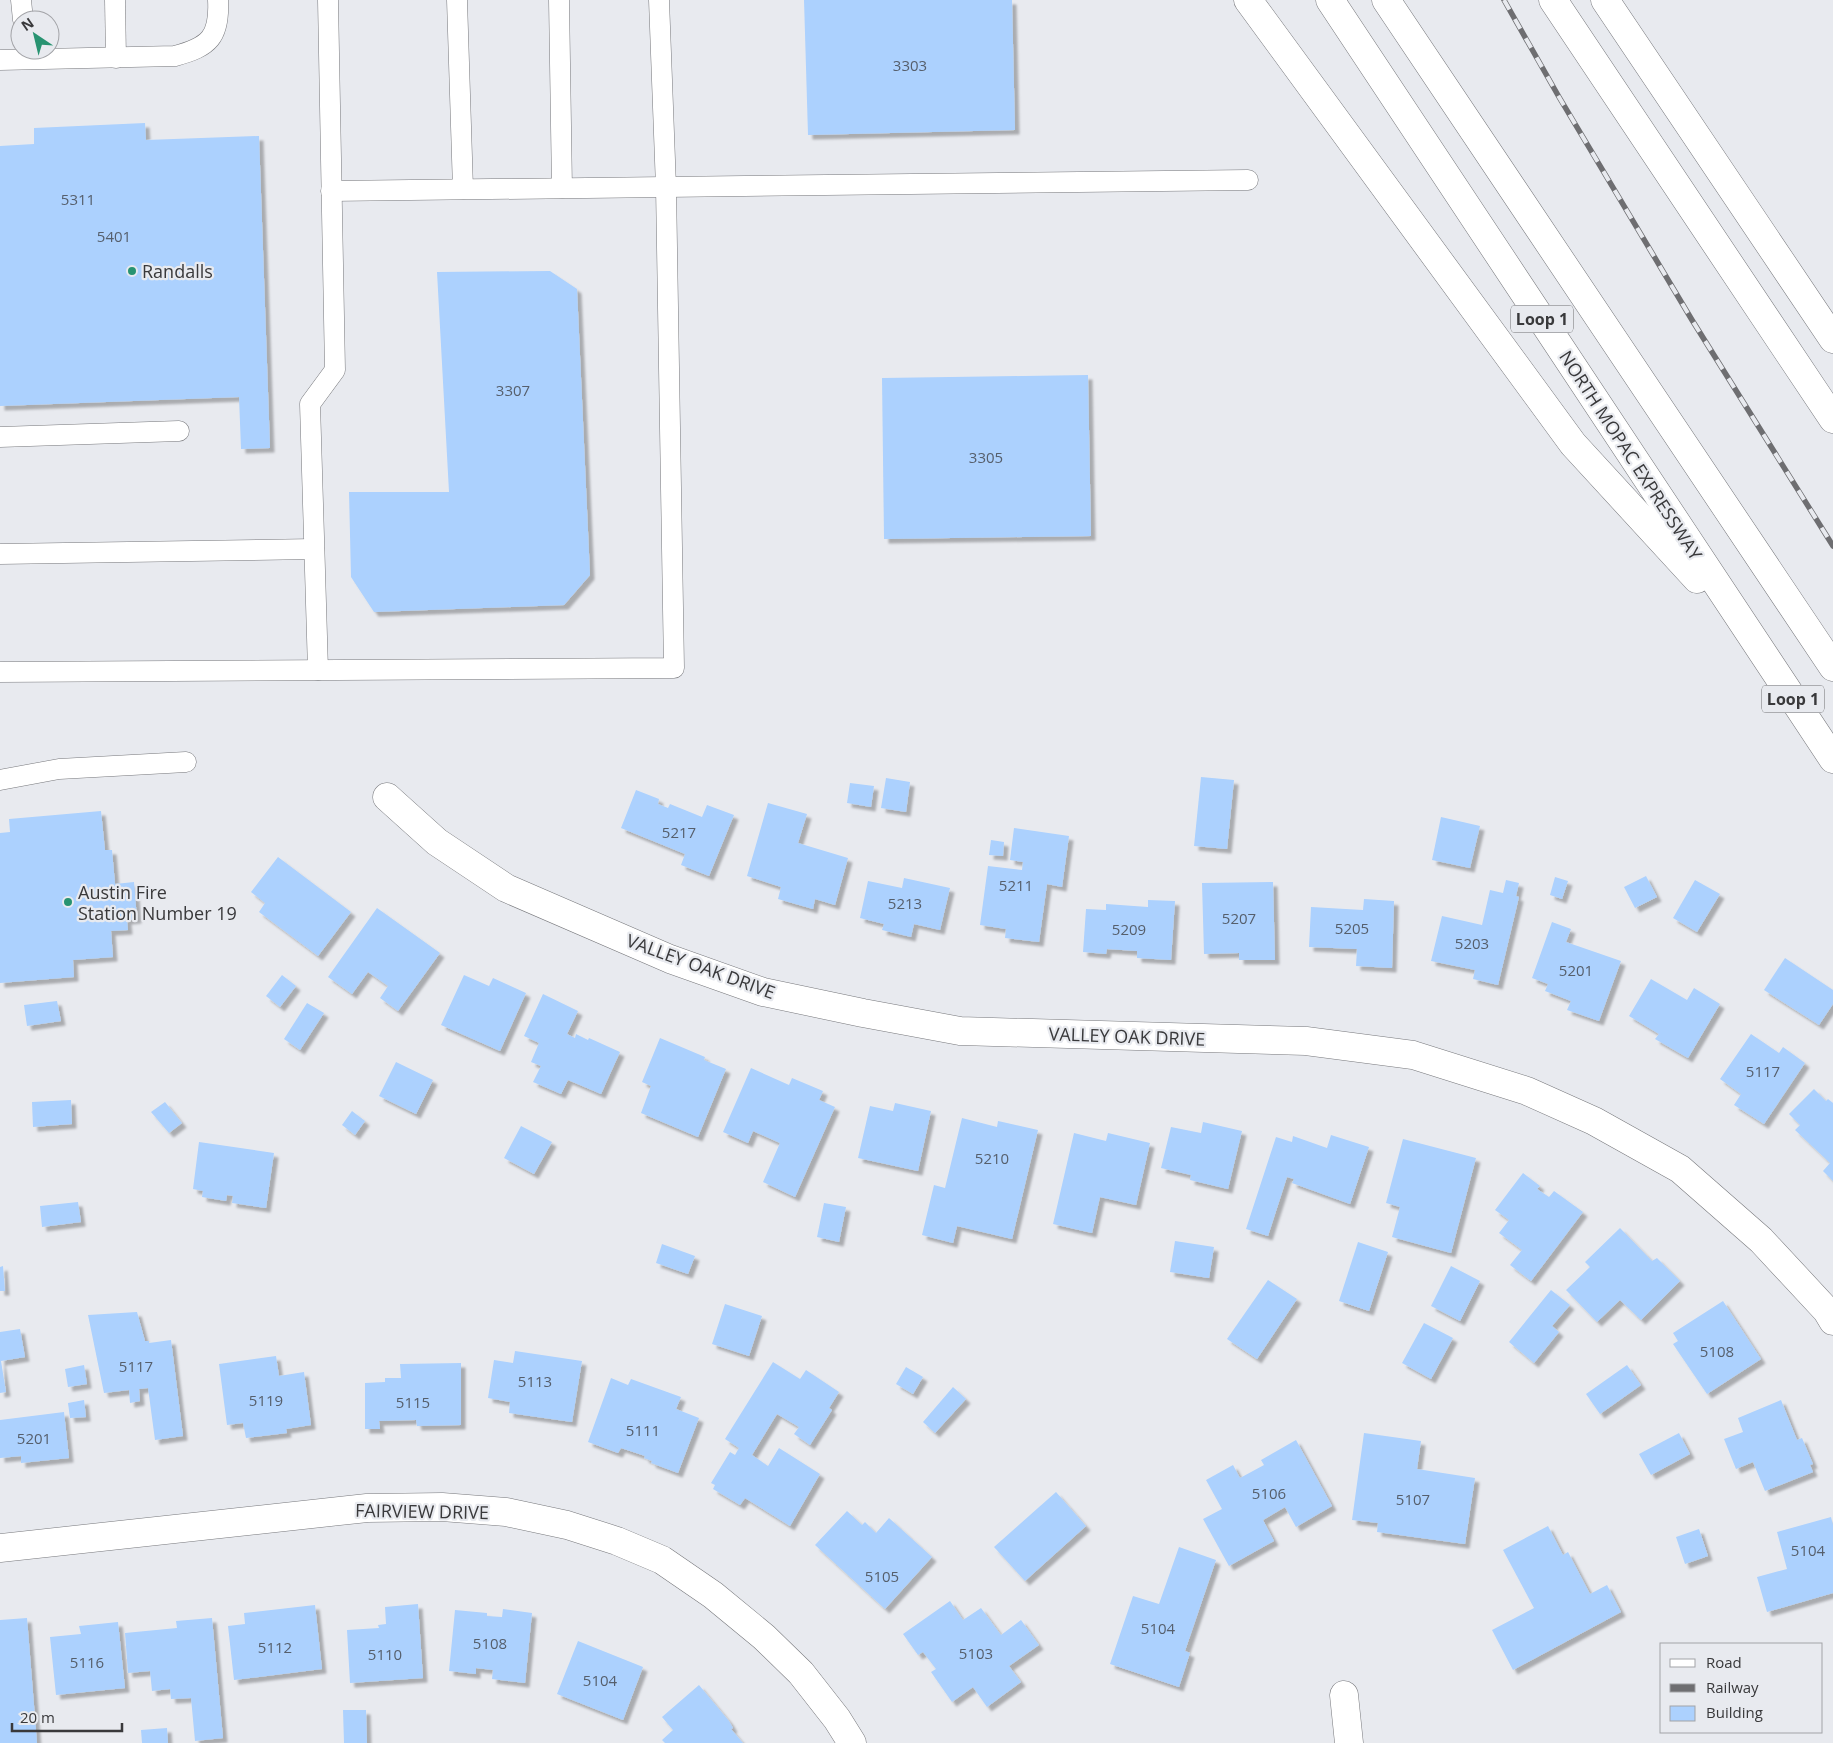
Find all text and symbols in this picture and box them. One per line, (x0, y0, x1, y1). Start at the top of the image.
north arrow (10, 10, 60, 60)
text: N (17, 13, 37, 35)
house number: 3303 (893, 55, 927, 75)
house number: 5311 (61, 189, 95, 209)
house number: 5401 (97, 226, 131, 246)
place label: Randalls (142, 259, 213, 283)
marker: Randalls (126, 265, 138, 277)
road number: Loop 1 (1511, 306, 1573, 332)
street label: NORTH MOPAC EXPRESSWAY (1554, 346, 1708, 565)
house number: 3307 (496, 380, 530, 400)
house number: 3305 (969, 447, 1003, 467)
road number: Loop 1 (1762, 686, 1824, 712)
house number: 5217 (662, 822, 696, 842)
house number: 5211 (999, 875, 1033, 895)
place label: Austin Fire Station Number 19 (78, 880, 237, 925)
house number: 5213 (888, 893, 922, 913)
marker: Austin Fire Station Number 19 (62, 896, 74, 908)
house number: 5207 (1222, 908, 1256, 928)
house number: 5205 (1335, 918, 1369, 938)
house number: 5209 (1112, 919, 1146, 939)
street label: VALLEY OAK DRIVE (623, 928, 779, 1004)
house number: 5203 (1455, 933, 1489, 953)
house number: 5201 (1559, 960, 1593, 980)
street label: VALLEY OAK DRIVE (1048, 1021, 1206, 1051)
house number: 5117 (1746, 1061, 1780, 1081)
house number: 5210 (975, 1148, 1009, 1168)
house number: 5108 (1700, 1341, 1734, 1361)
house number: 5117 (119, 1356, 153, 1376)
house number: 5113 (518, 1371, 552, 1391)
house number: 5119 (249, 1390, 283, 1410)
house number: 5115 (396, 1392, 430, 1412)
house number: 5111 (626, 1420, 660, 1440)
house number: 5201 (17, 1428, 51, 1448)
house number: 5106 (1252, 1483, 1286, 1503)
house number: 5107 (1396, 1489, 1430, 1509)
street label: FAIRVIEW DRIVE (355, 1498, 489, 1524)
house number: 5104 (1791, 1540, 1826, 1560)
house number: 5105 (865, 1566, 899, 1586)
house number: 5104 (1141, 1618, 1176, 1638)
house number: 5108 (473, 1633, 507, 1653)
house number: 5112 (258, 1637, 292, 1657)
house number: 5103 (959, 1643, 993, 1663)
legend (1660, 1643, 1823, 1733)
house number: 5110 (368, 1644, 402, 1664)
house number: 5116 (70, 1652, 104, 1672)
text: Road (1706, 1652, 1742, 1672)
house number: 5104 (583, 1670, 618, 1690)
text: Railway (1706, 1677, 1759, 1697)
scale bar (12, 1700, 122, 1732)
text: Building (1706, 1702, 1763, 1722)
text: 20 m (20, 1707, 55, 1727)

